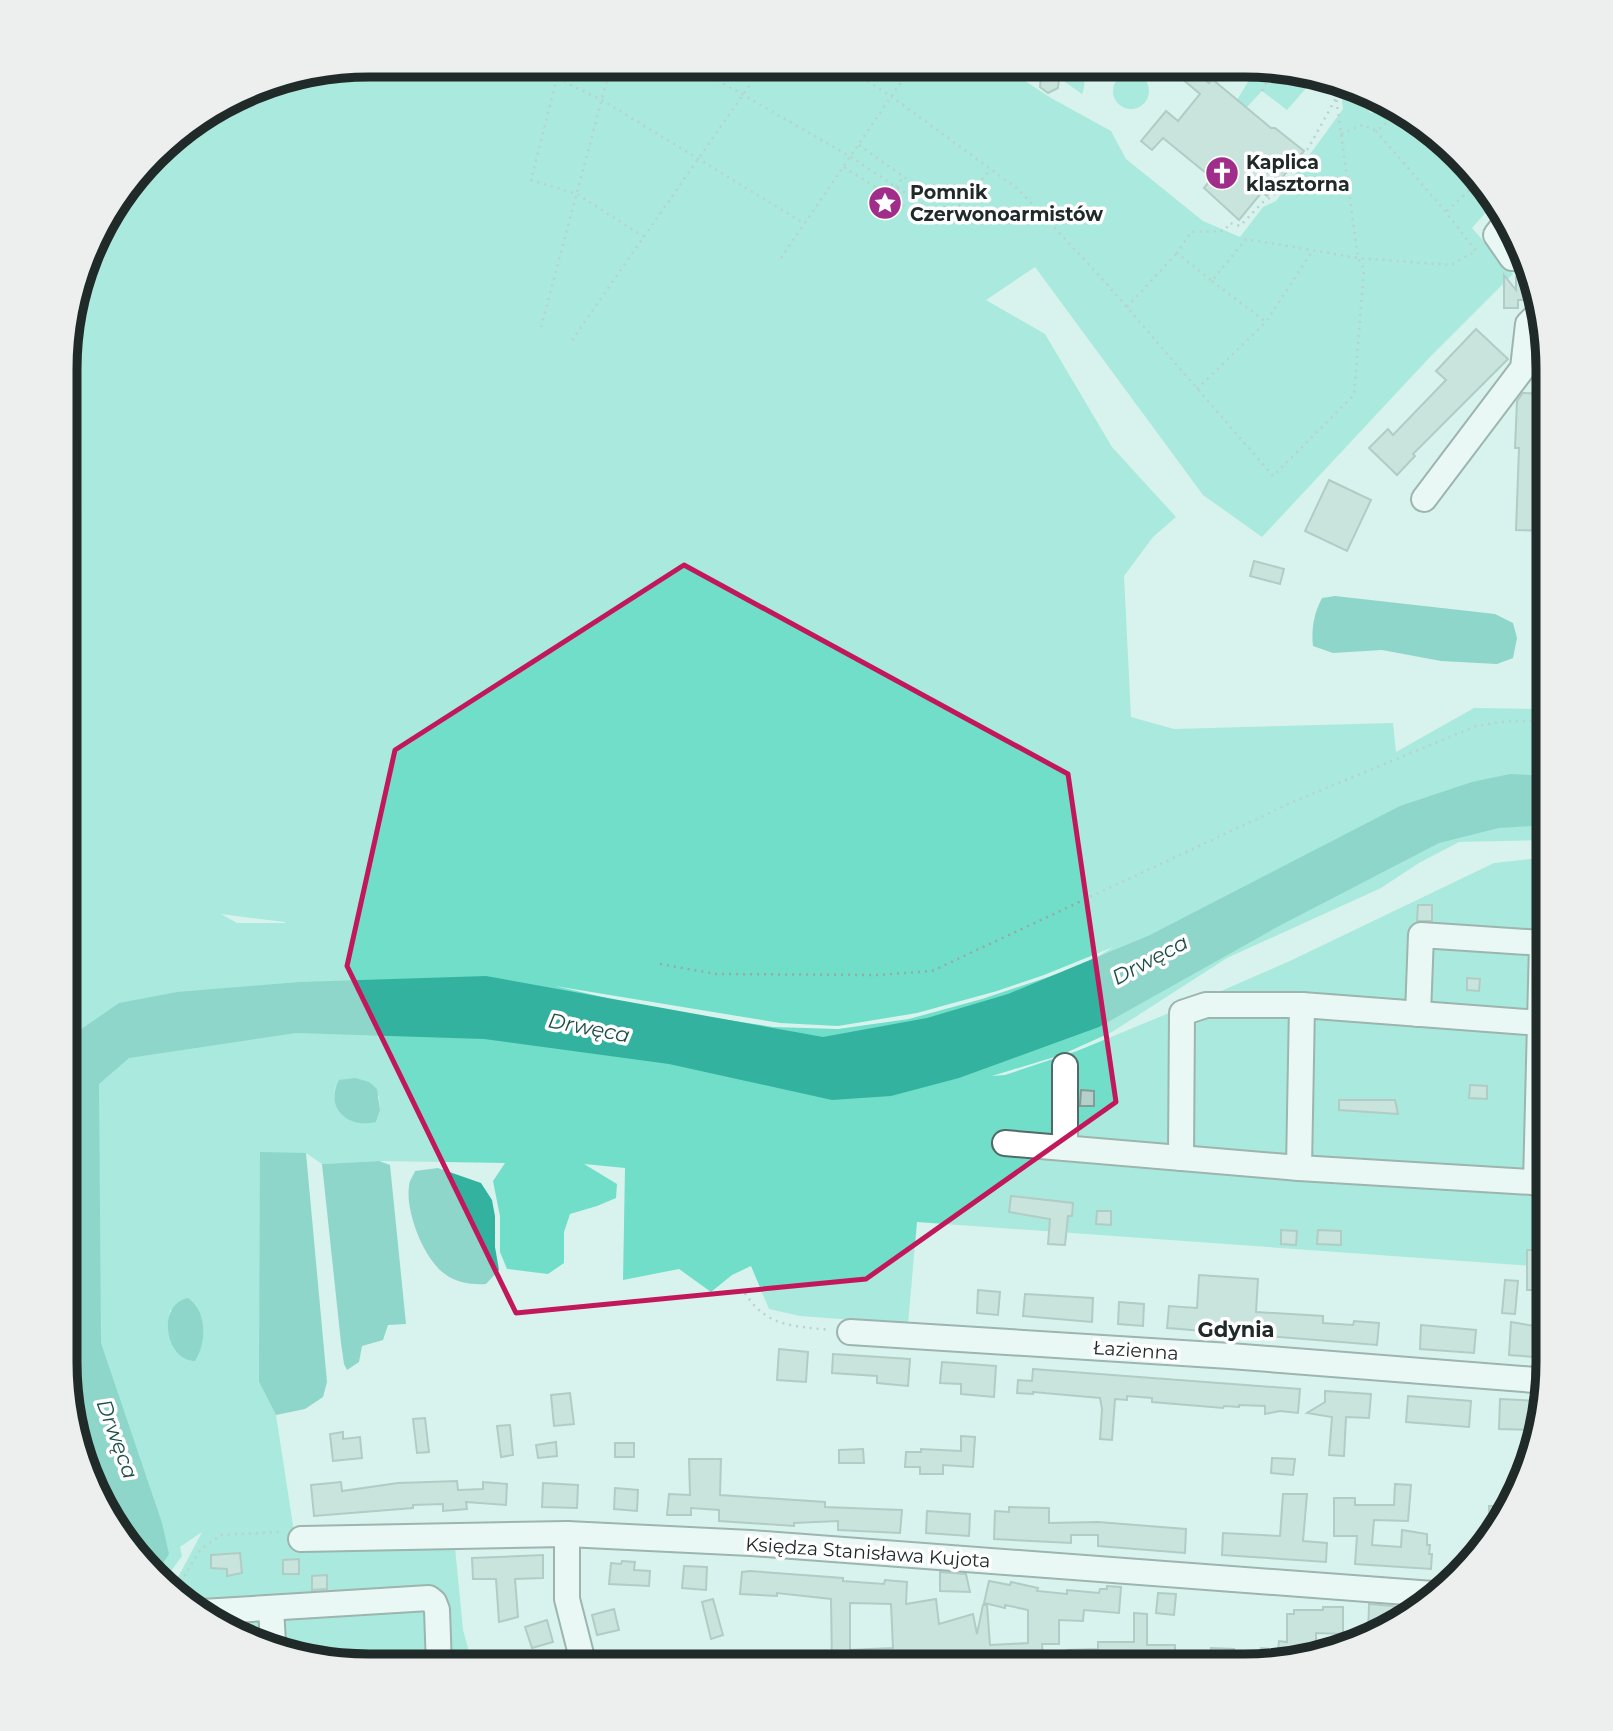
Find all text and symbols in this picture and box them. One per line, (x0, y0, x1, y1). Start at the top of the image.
place label: Kaplica klasztorna (1246, 151, 1350, 196)
church icon: Kaplica klasztorna (1203, 154, 1241, 192)
place label: Pomnik Czerwonoarmistów (910, 181, 1103, 226)
place icon: Pomnik Czerwonoarmistów (866, 184, 904, 222)
water label: Drwęca (1107, 929, 1192, 990)
water label: Drwęca (546, 1007, 632, 1048)
district label: Gdynia (1197, 1317, 1275, 1342)
street label: Łazienna (1092, 1336, 1180, 1365)
water label: Drwęca (92, 1396, 143, 1482)
street label: Księdza Stanisława Kujota (745, 1532, 991, 1573)

